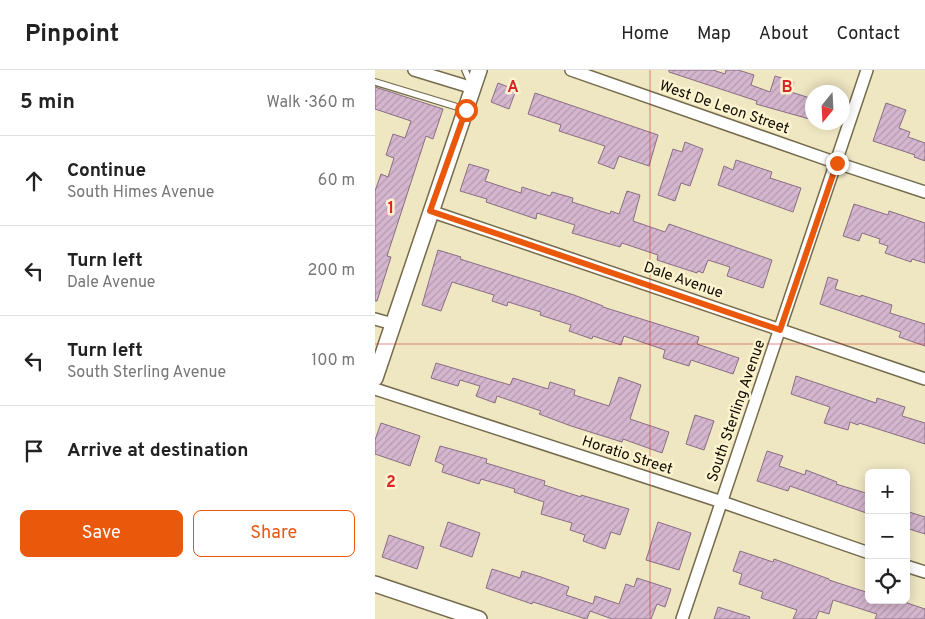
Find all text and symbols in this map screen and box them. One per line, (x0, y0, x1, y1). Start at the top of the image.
text: Pinpoint (25, 20, 119, 50)
text: Home (621, 23, 669, 46)
text: Map (697, 23, 731, 46)
text: About (759, 23, 808, 46)
text: Contact (836, 23, 900, 46)
street label: West De Leon Street (656, 77, 792, 139)
text: A (507, 78, 519, 98)
text: B (781, 78, 793, 98)
north arrow (805, 85, 850, 130)
text: 5 min (20, 89, 75, 116)
text: Walk · 360 m (267, 93, 355, 113)
route start (455, 99, 478, 122)
route end (826, 152, 849, 175)
text: Continue (67, 159, 146, 183)
icon: ahead (20, 167, 48, 195)
text: 60 m (318, 171, 355, 191)
text: South Himes Avenue (67, 183, 214, 203)
text: 1 (388, 199, 394, 219)
text: Turn left (67, 249, 143, 273)
icon: left (20, 257, 48, 285)
street label: Dale Avenue (641, 259, 725, 303)
text: 200 m (307, 261, 355, 281)
text: Dale Avenue (67, 273, 155, 293)
street label: South Sterling Avenue (704, 337, 770, 485)
text: Turn left (67, 339, 143, 363)
icon: left (20, 347, 48, 375)
text: 100 m (311, 351, 355, 371)
text: South Sterling Avenue (67, 363, 226, 383)
street label: Horatio Street (579, 432, 675, 480)
icon: arrive (20, 437, 48, 465)
text: Arrive at destination (67, 439, 248, 463)
map controls (865, 469, 910, 604)
button: + (865, 469, 910, 514)
text: 2 (386, 473, 396, 493)
button: Save (20, 510, 183, 557)
button: Share (193, 510, 355, 557)
button: − (865, 514, 910, 559)
button: locate (865, 559, 910, 604)

